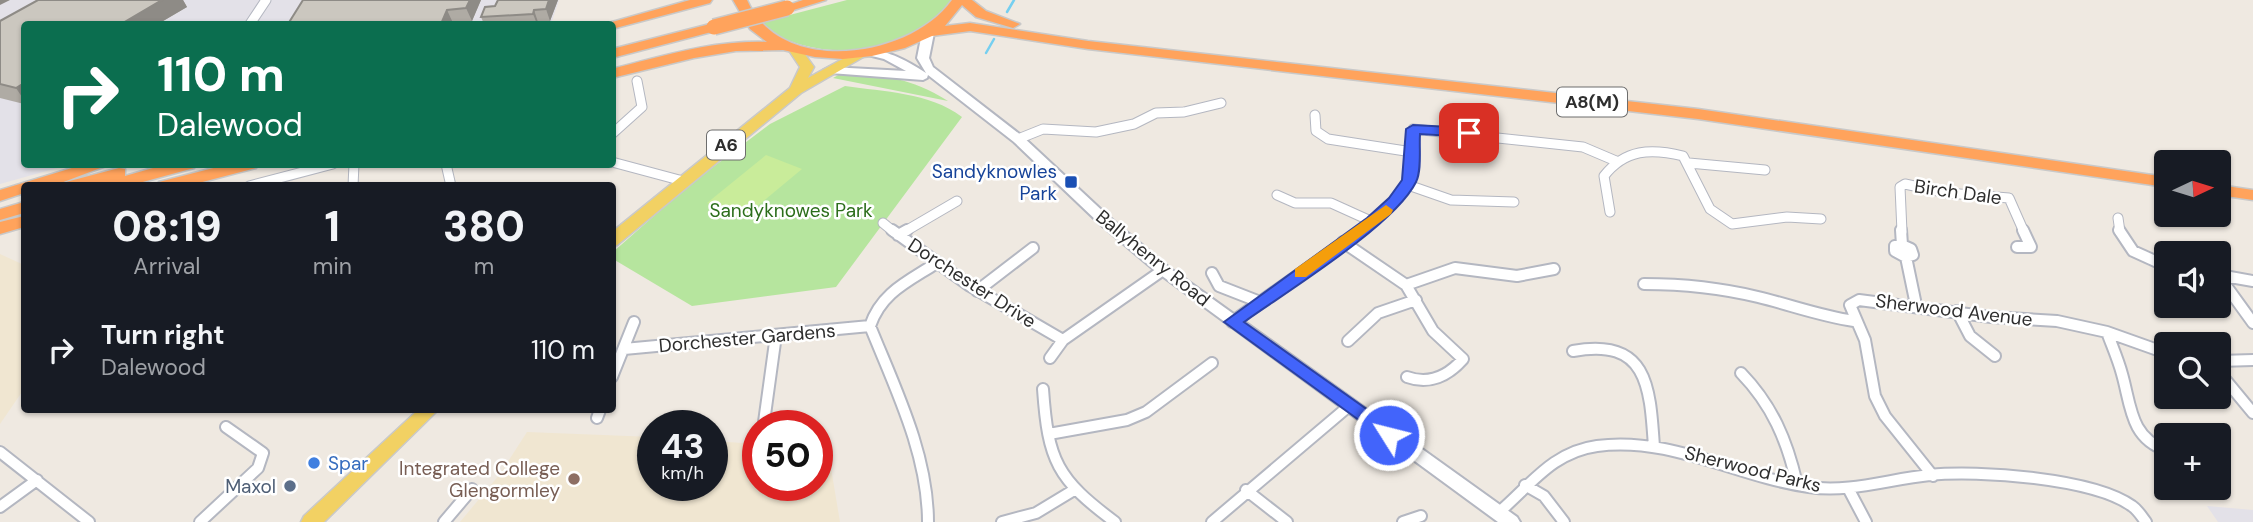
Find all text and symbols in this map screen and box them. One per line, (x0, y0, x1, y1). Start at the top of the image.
text: 110 m (157, 42, 285, 106)
icon: right (42, 49, 133, 140)
road number: A8(M) (1557, 88, 1627, 116)
pin (1439, 103, 1499, 163)
text: Dalewood (157, 104, 303, 146)
icon: arrive (1450, 114, 1488, 152)
road number: A6 (707, 130, 745, 160)
north arrow (2154, 150, 2231, 228)
map controls (2154, 150, 2231, 500)
place label: Sandyknowles Park (932, 159, 1057, 206)
street label: Birch Dale (1913, 173, 2003, 211)
marker: Sandyknowles Park (1063, 174, 1079, 190)
park label: Sandyknowes Park (709, 198, 873, 223)
text: 08:19 (112, 199, 222, 254)
text: 1 (325, 199, 340, 254)
text: 380 (443, 199, 525, 254)
street label: Ballyhenry Road (1091, 204, 1215, 312)
street label: Dorchester Drive (903, 232, 1041, 334)
button: sound (2154, 241, 2231, 318)
text: Arrival (133, 251, 200, 281)
text: min (313, 251, 352, 281)
text: m (474, 251, 494, 281)
street label: Sherwood Avenue (1874, 288, 2034, 332)
text: Turn right (101, 318, 225, 352)
street label: Dorchester Gardens (658, 318, 836, 358)
icon: right (42, 331, 80, 369)
button: search (2154, 332, 2231, 409)
text: 110 m (531, 333, 595, 367)
text: Dalewood (101, 352, 206, 382)
position arrow (1352, 398, 1426, 472)
speed limit sign: 50 (742, 410, 833, 501)
text: 43 (661, 423, 704, 469)
button: + (2154, 423, 2231, 500)
street label: Sherwood Parks (1682, 440, 1824, 498)
place label: Spar (328, 451, 368, 476)
marker: Spar (306, 455, 322, 471)
place label: Integrated College Glengormley (399, 456, 560, 503)
text: km/h (661, 461, 704, 485)
marker: Integrated College Glengormley (566, 471, 582, 487)
place label: Maxol (225, 474, 276, 499)
marker: Maxol (282, 478, 298, 494)

